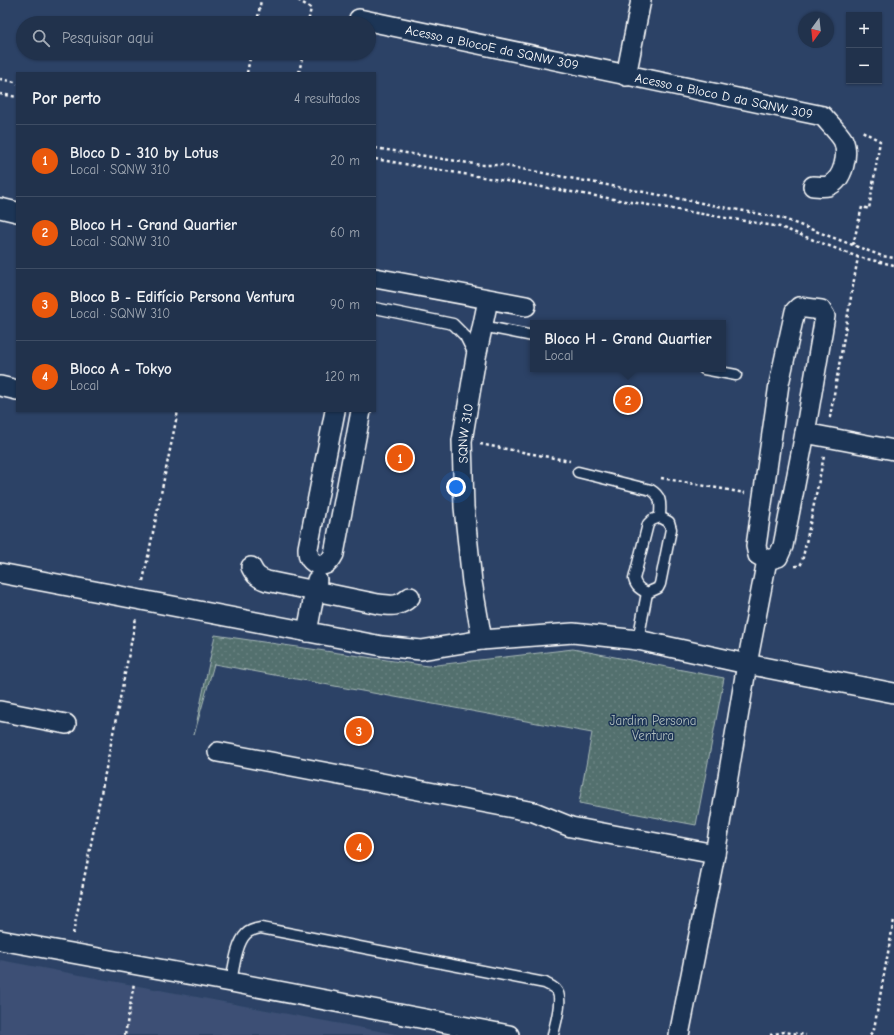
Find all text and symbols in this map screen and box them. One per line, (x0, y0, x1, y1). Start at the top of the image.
north arrow (798, 12, 834, 48)
map controls (846, 12, 882, 84)
button: + (846, 12, 882, 48)
search box (16, 16, 376, 60)
street label: Acesso a BlocoE da SQNW 309 (404, 22, 580, 73)
icon: search (30, 27, 52, 49)
text: Pesquisar aqui (62, 29, 154, 47)
button: − (846, 48, 882, 84)
street label: Acesso a Bloco D da SQNW 309 (634, 70, 814, 122)
text: Por perto (32, 89, 101, 108)
text: 4 resultados (294, 91, 360, 106)
text: Bloco D - 310 by Lotus (70, 144, 218, 162)
text: 1 (42, 153, 48, 168)
text: 20 m (330, 153, 360, 168)
text: Local · SQNW 310 (70, 162, 170, 177)
text: Bloco H - Grand Quartier (70, 216, 237, 234)
text: 2 (42, 225, 48, 240)
text: 60 m (330, 225, 360, 240)
text: Local · SQNW 310 (70, 234, 170, 249)
text: Bloco B - Edifício Persona Ventura (70, 288, 295, 306)
text: 3 (42, 297, 48, 312)
text: 90 m (330, 297, 360, 312)
text: Local · SQNW 310 (70, 306, 170, 321)
popup (530, 320, 726, 372)
text: Bloco H - Grand Quartier (544, 330, 712, 348)
text: Local (544, 348, 573, 363)
text: Bloco A - Tokyo (70, 360, 172, 378)
text: 4 (42, 369, 48, 384)
text: 120 m (325, 369, 360, 384)
text: Local (70, 378, 99, 393)
pin: 2 (615, 385, 641, 415)
street label: SQNW 310 (455, 402, 476, 464)
pin: 1 (387, 443, 413, 473)
your location (446, 477, 466, 497)
park label: Jardim Persona Ventura (610, 713, 696, 743)
pin: 3 (346, 716, 372, 746)
pin: 4 (346, 832, 372, 862)

